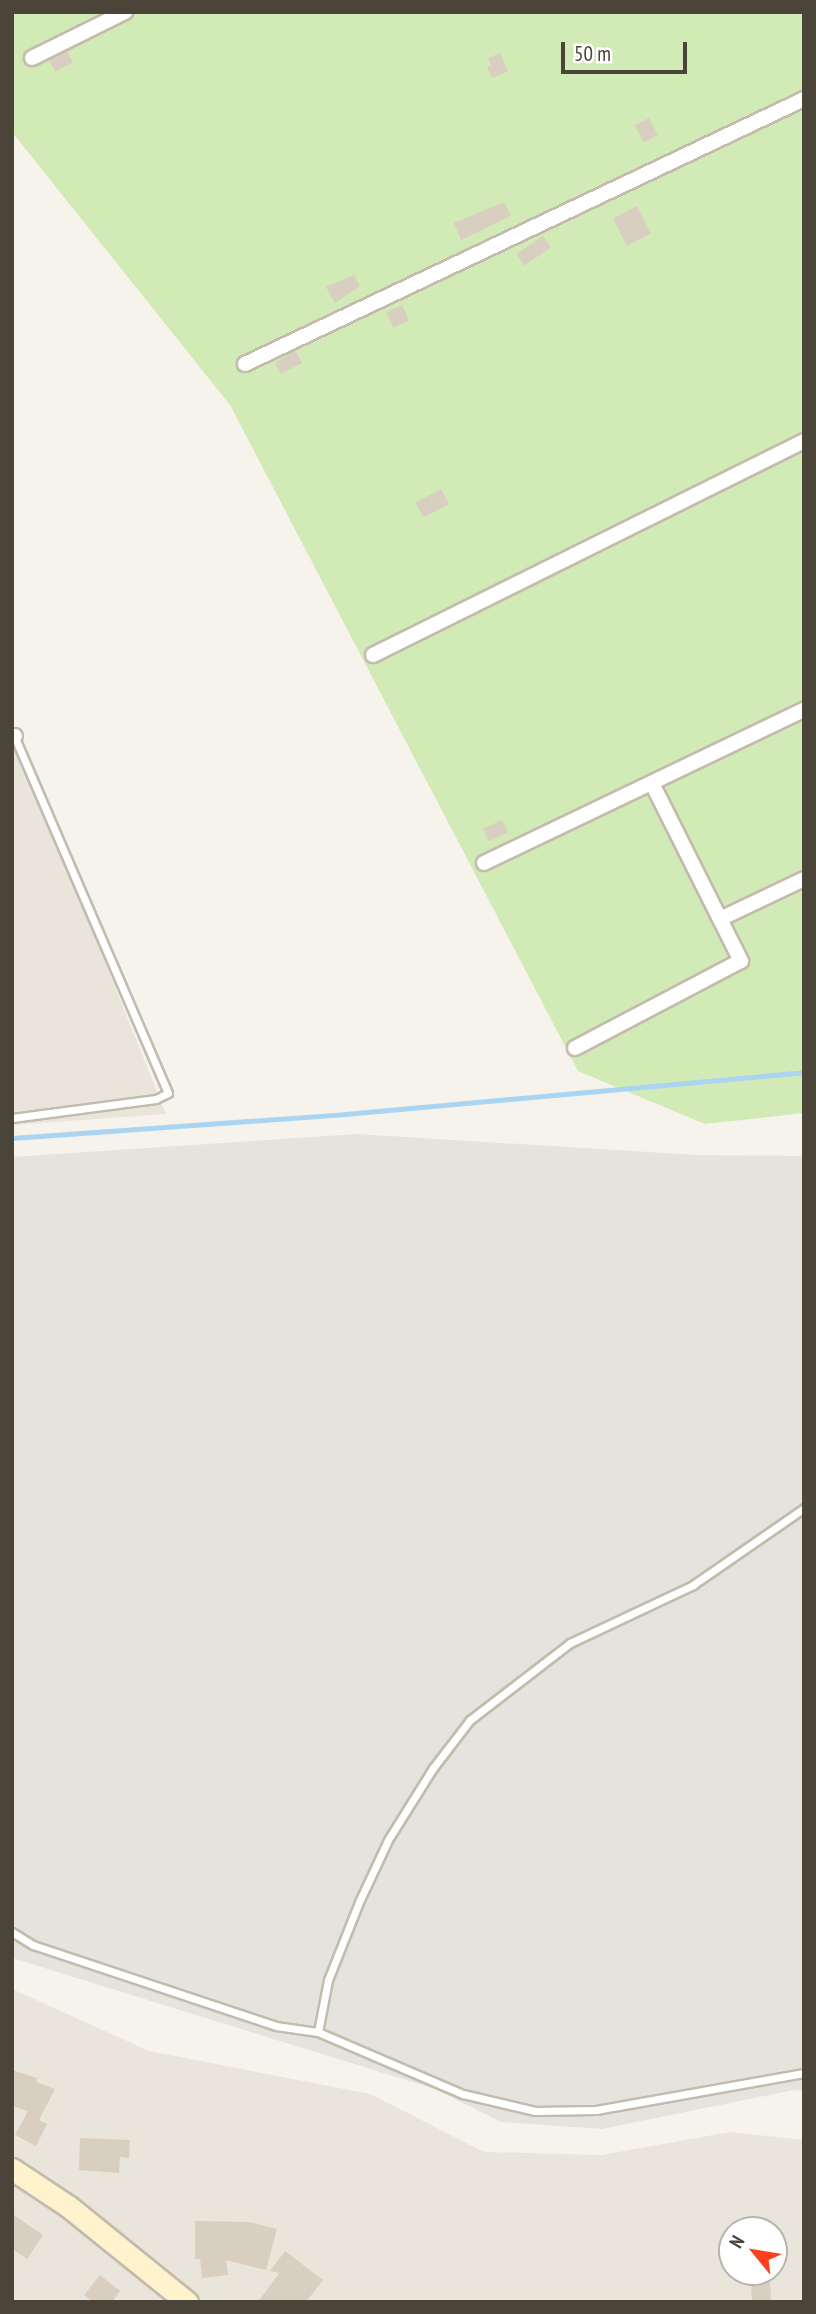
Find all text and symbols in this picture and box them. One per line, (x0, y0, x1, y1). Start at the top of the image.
scale bar (564, 28, 690, 72)
text: 50 m (574, 40, 611, 67)
north arrow (718, 2216, 788, 2286)
text: N (724, 2231, 750, 2252)

